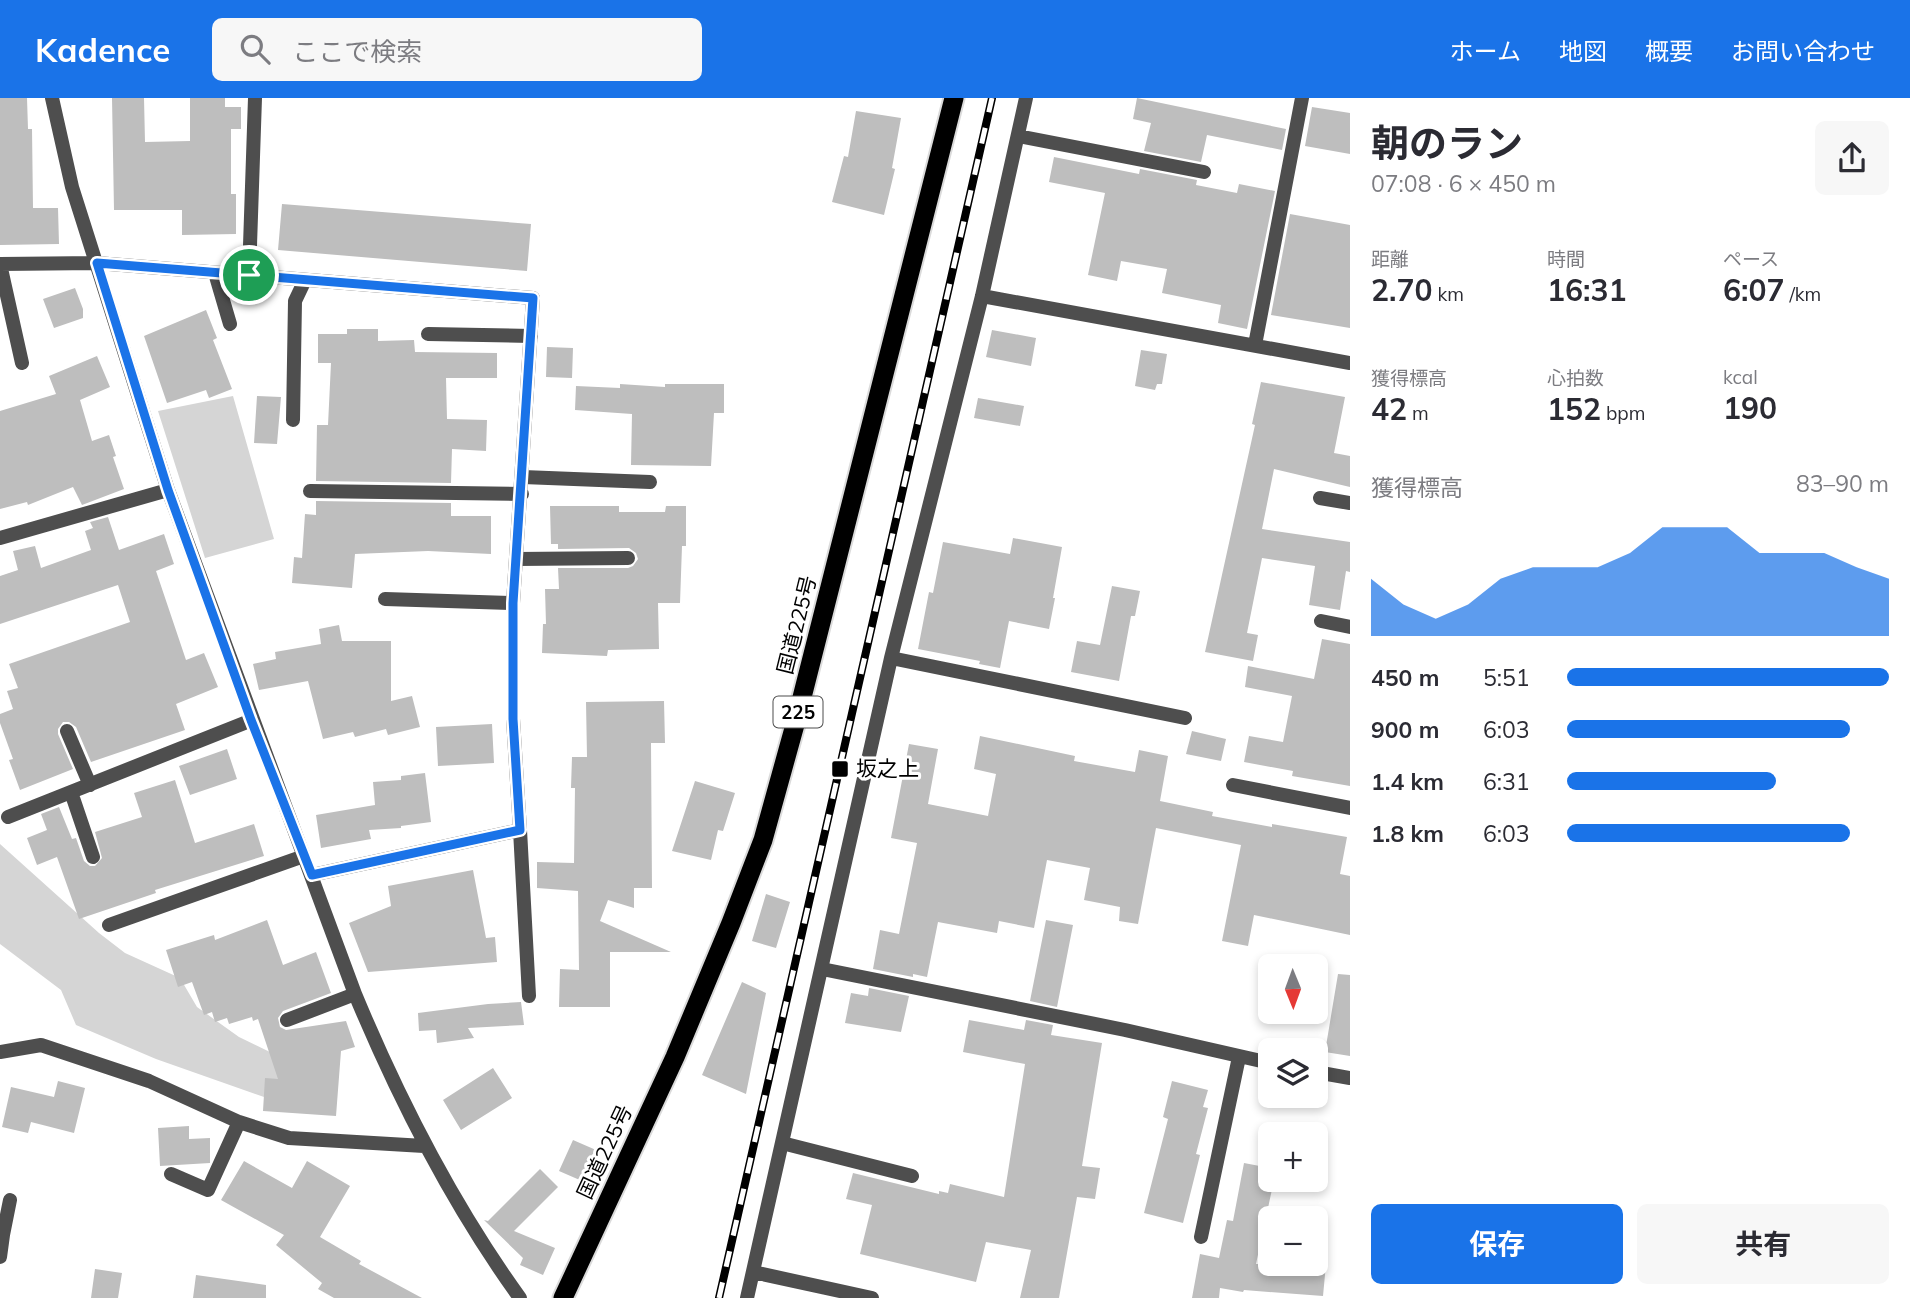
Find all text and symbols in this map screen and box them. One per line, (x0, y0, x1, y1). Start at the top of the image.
search box (212, 18, 702, 81)
text: Kadence (35, 29, 170, 70)
icon: search (236, 30, 274, 68)
text: ここで検索 (292, 35, 422, 68)
text: ホーム (1450, 36, 1521, 66)
text: 地図 (1559, 36, 1607, 66)
text: 概要 (1645, 36, 1693, 66)
text: お問い合わせ (1731, 36, 1875, 66)
text: 朝のラン (1371, 119, 1523, 167)
button: share (1815, 121, 1889, 195)
text: 07:08 · 6 × 450 m (1371, 169, 1556, 198)
pin (219, 245, 279, 305)
text: 距離 (1371, 247, 1409, 271)
text: 時間 (1547, 247, 1585, 271)
text: ペース (1723, 247, 1779, 271)
icon: arrive (230, 256, 268, 294)
text: 2.70 (1371, 271, 1432, 309)
text: 16:31 (1547, 271, 1626, 309)
text: 6:07 (1723, 271, 1784, 309)
text: km (1432, 282, 1464, 306)
text: /km (1784, 282, 1821, 306)
text: kcal (1723, 365, 1758, 389)
text: 獲得標高 (1371, 366, 1447, 390)
text: 心拍数 (1547, 366, 1604, 390)
text: 190 (1723, 389, 1777, 427)
text: 42 (1371, 390, 1407, 428)
text: 152 (1547, 390, 1601, 428)
text: m (1407, 401, 1429, 425)
text: bpm (1601, 401, 1645, 425)
text: 83–90 m (1796, 469, 1889, 498)
text: 獲得標高 (1371, 473, 1463, 502)
street label: 国道225号 (771, 573, 821, 677)
text: 450 m (1371, 663, 1439, 692)
text: 5:51 (1483, 663, 1530, 692)
road number: 225 (774, 696, 822, 727)
text: 900 m (1371, 715, 1439, 744)
text: 6:03 (1483, 715, 1530, 744)
place label: 坂之上 (856, 755, 919, 781)
marker: 坂之上 (830, 759, 850, 779)
text: 1.4 km (1371, 767, 1444, 796)
text: 6:31 (1483, 767, 1530, 796)
text: 1.8 km (1371, 819, 1444, 848)
text: 6:03 (1483, 819, 1530, 848)
north arrow (1258, 954, 1328, 1024)
map controls (1258, 954, 1328, 1276)
button: layers (1258, 1038, 1328, 1108)
street label: 国道225号 (571, 1100, 637, 1203)
button: + (1258, 1122, 1328, 1192)
button: 保存 (1371, 1204, 1623, 1284)
button: 共有 (1637, 1204, 1889, 1284)
button: − (1258, 1206, 1328, 1276)

